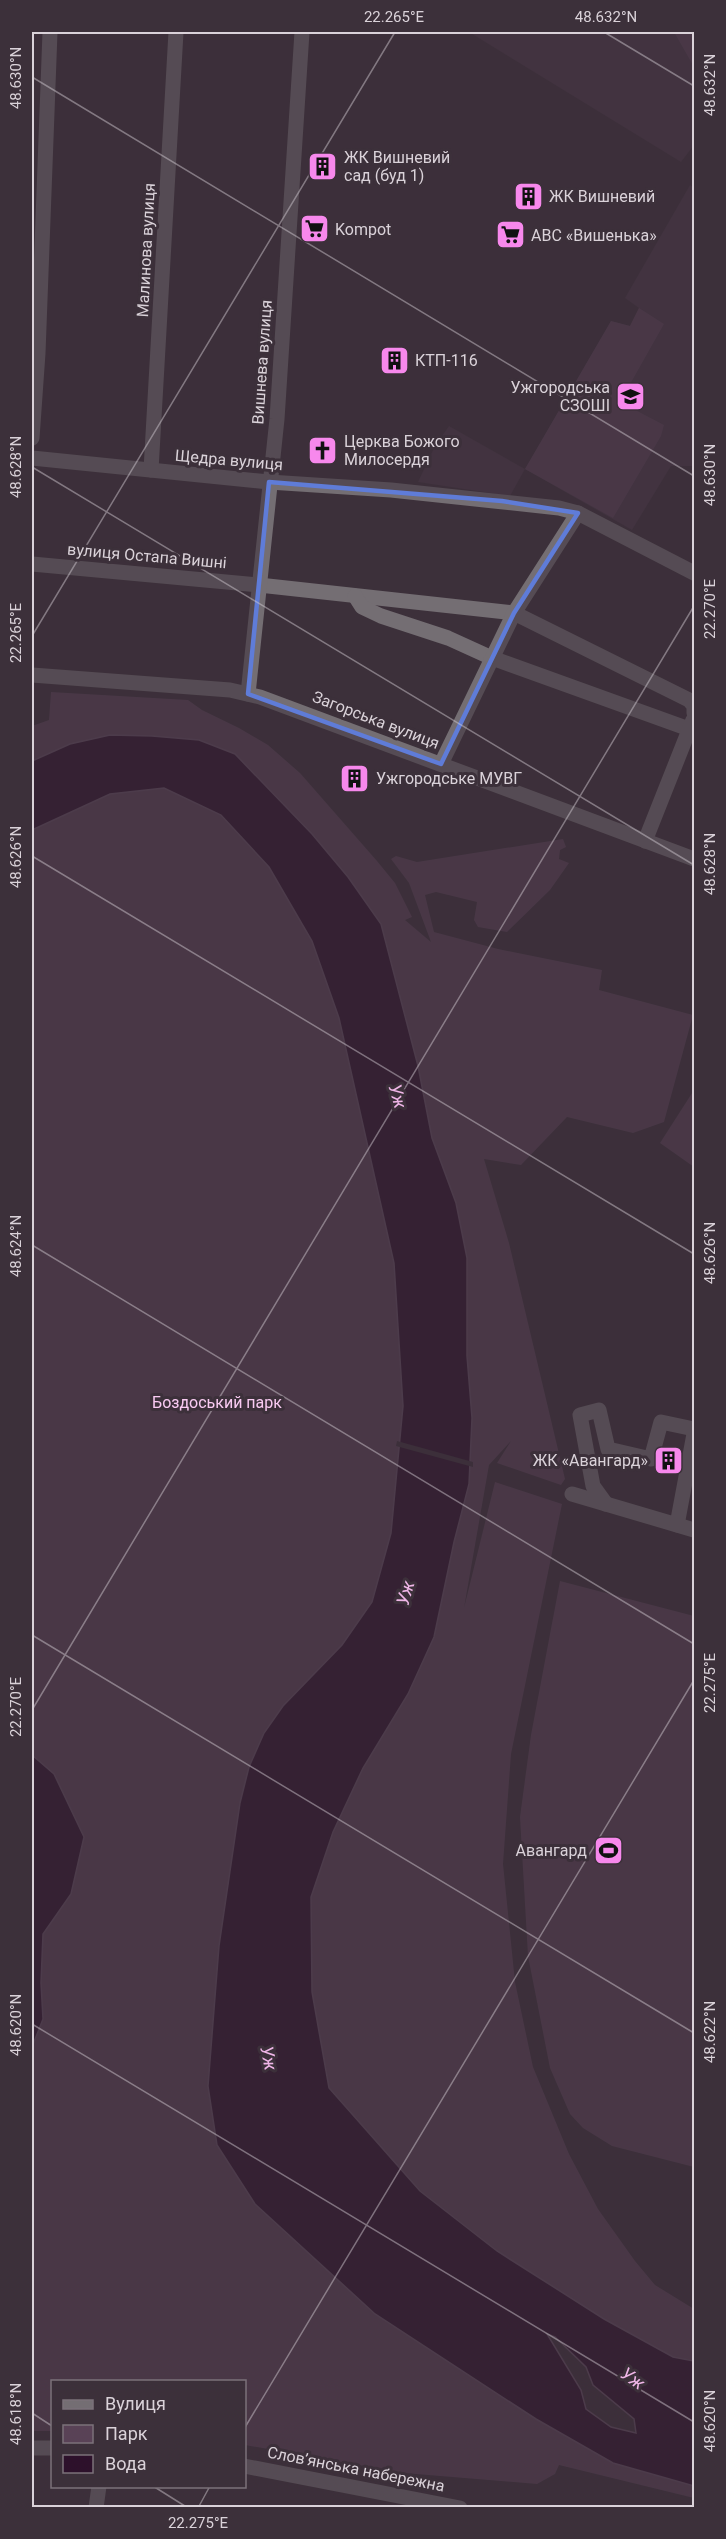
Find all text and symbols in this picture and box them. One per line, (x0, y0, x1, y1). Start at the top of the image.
text: 22.265°E (364, 8, 425, 26)
text: 48.632°N (575, 8, 637, 26)
text: 48.630°N (7, 47, 25, 109)
text: 48.632°N (701, 54, 719, 116)
place label: ЖК Вишневий сад (буд 1) (344, 148, 450, 185)
building icon: ЖК Вишневий сад (буд 1) (307, 150, 339, 182)
building icon: ЖК Вишневий (512, 180, 544, 212)
street label: Малинова вулиця (133, 182, 159, 318)
place label: ЖК Вишневий (549, 187, 655, 206)
supermarket icon: Kompot (298, 213, 330, 245)
supermarket icon: ABC «Вишенька» (494, 219, 526, 251)
place label: Kompot (335, 220, 391, 239)
place label: ABC «Вишенька» (531, 226, 657, 245)
street label: Вишнева вулиця (248, 299, 276, 425)
building icon: КТП-116 (378, 344, 410, 376)
place label: КТП-116 (415, 351, 478, 370)
place label: Ужгородська СЗОШІ (510, 378, 610, 415)
school or university icon: Ужгородська СЗОШІ (615, 380, 647, 412)
place label: Церква Божого Милосердя (344, 432, 460, 469)
church icon: Церква Божого Милосердя (307, 434, 339, 466)
text: 48.628°N (7, 436, 25, 498)
text: 48.630°N (701, 444, 719, 506)
street label: Щедра вулиця (174, 446, 284, 474)
street label: вулиця Остапа Вишні (66, 540, 228, 572)
text: 22.270°E (701, 578, 719, 639)
text: 22.265°E (7, 602, 25, 663)
street label: Загорська вулиця (310, 687, 442, 753)
building icon: Ужгородське МУВГ (339, 762, 371, 794)
place label: Ужгородське МУВГ (376, 769, 522, 788)
text: 48.626°N (7, 826, 25, 888)
text: 48.628°N (701, 833, 719, 895)
water label: Уж (385, 1082, 411, 1111)
text: 48.624°N (7, 1215, 25, 1277)
text: 48.626°N (701, 1222, 719, 1284)
park label: Боздоський парк (152, 1393, 282, 1412)
building icon: ЖК «Авангард» (653, 1444, 685, 1476)
place label: ЖК «Авангард» (533, 1451, 648, 1470)
water label: Уж (392, 1578, 419, 1608)
text: 22.275°E (701, 1652, 719, 1713)
text: 22.270°E (7, 1676, 25, 1737)
sports icon: Авангард (592, 1834, 624, 1866)
place label: Авангард (516, 1841, 587, 1860)
text: 48.620°N (7, 1994, 25, 2056)
text: 48.622°N (701, 2001, 719, 2063)
water label: Уж (256, 2044, 282, 2073)
water label: Уж (617, 2362, 650, 2394)
legend (51, 2380, 246, 2488)
text: 48.618°N (7, 2383, 25, 2445)
text: 48.620°N (701, 2390, 719, 2452)
text: Вулиця (105, 2393, 166, 2414)
text: Парк (105, 2423, 148, 2444)
street label: Словʼянська набережна (266, 2442, 446, 2496)
text: Вода (105, 2453, 147, 2474)
text: 22.275°E (168, 2514, 229, 2532)

